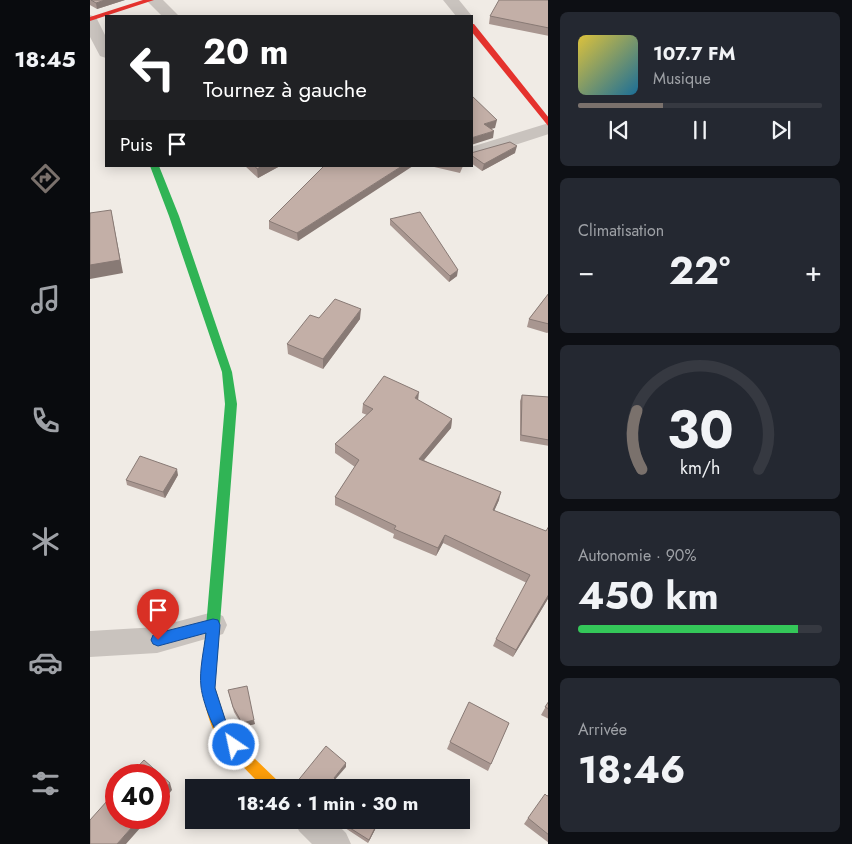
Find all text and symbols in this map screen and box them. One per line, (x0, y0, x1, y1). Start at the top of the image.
text: 20 m (203, 27, 288, 77)
icon: left (120, 35, 185, 100)
text: 107.7 FM (653, 40, 736, 67)
text: 18:45 (14, 43, 76, 75)
text: Musique (653, 67, 711, 90)
text: Tournez à gauche (203, 73, 367, 105)
icon: previous (605, 116, 633, 144)
icon: pause (686, 116, 714, 144)
icon: next (767, 116, 795, 144)
icon: arrive (163, 130, 191, 158)
text: Puis (120, 131, 153, 158)
icon: directions (28, 161, 63, 196)
text: Climatisation (578, 219, 664, 242)
text: 22° (669, 243, 730, 298)
text: − (578, 251, 595, 292)
text: + (805, 251, 822, 292)
icon: music (28, 282, 63, 317)
text: 30 (667, 392, 733, 468)
icon: phone (28, 403, 63, 438)
text: km/h (680, 455, 720, 481)
icon: climate (28, 524, 63, 559)
text: Autonomie · 90% (578, 544, 696, 567)
text: 450 km (578, 568, 719, 623)
pin (137, 589, 179, 640)
icon: arrive (144, 596, 172, 624)
icon: car (28, 645, 63, 680)
position arrow (207, 718, 259, 770)
text: Arrivée (578, 718, 627, 741)
text: 18:46 (578, 742, 685, 797)
speed limit sign: 40 (105, 764, 170, 829)
icon: filters (28, 766, 63, 801)
text: 18:46 · 1 min · 30 m (237, 790, 418, 817)

